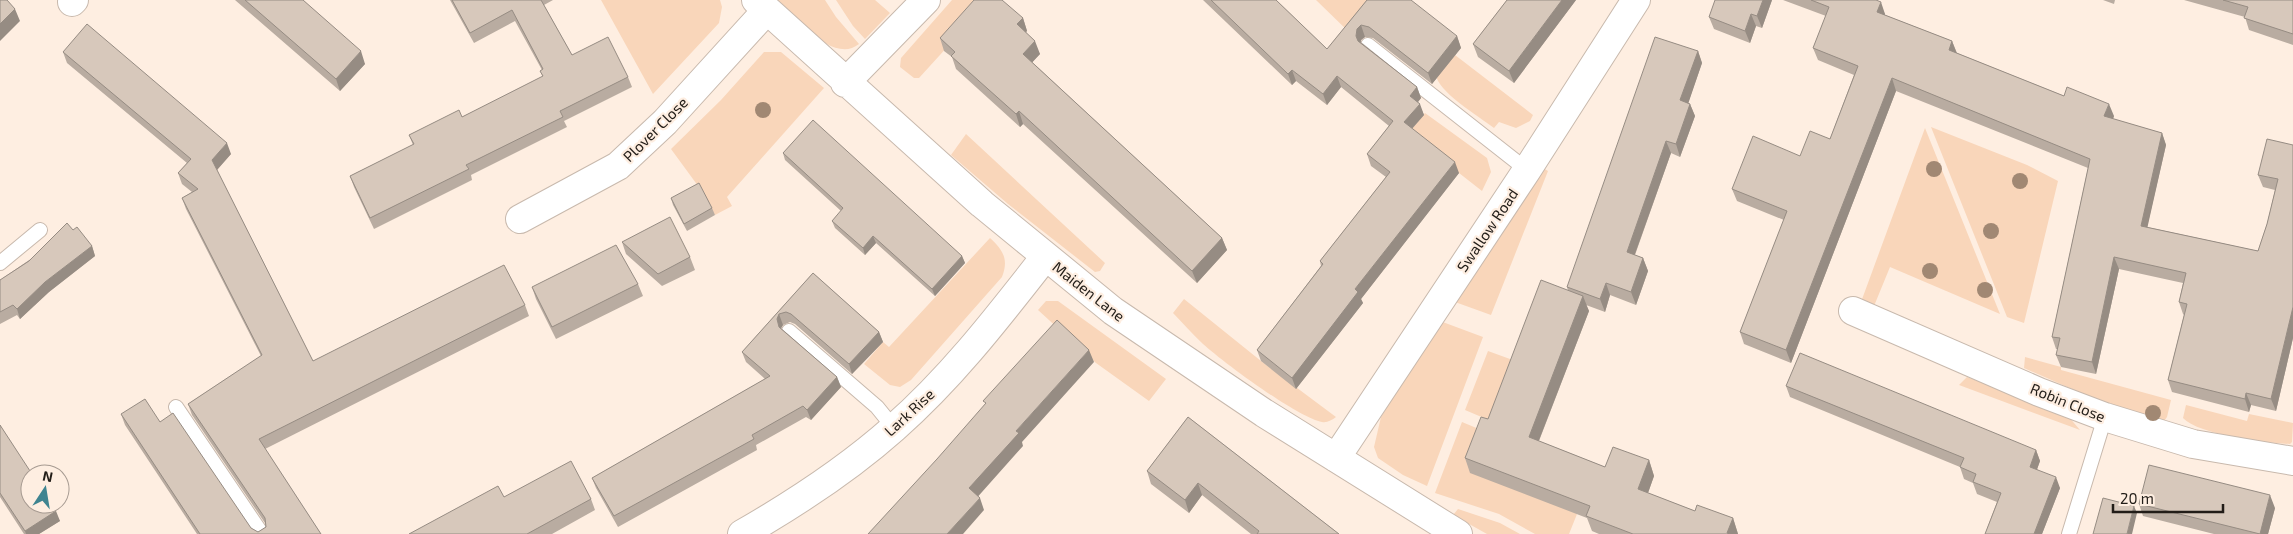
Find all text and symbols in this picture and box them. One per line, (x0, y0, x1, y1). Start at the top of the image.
street label: Plover Close (619, 93, 691, 165)
street label: Swallow Road (1453, 185, 1521, 275)
street label: Maiden Lane (1049, 257, 1129, 325)
street label: Robin Close (2028, 379, 2108, 425)
street label: Lark Rise (880, 384, 938, 440)
north arrow (20, 464, 70, 514)
text: N (41, 466, 55, 485)
scale bar (2113, 482, 2223, 514)
text: 20 m (2120, 489, 2154, 507)

